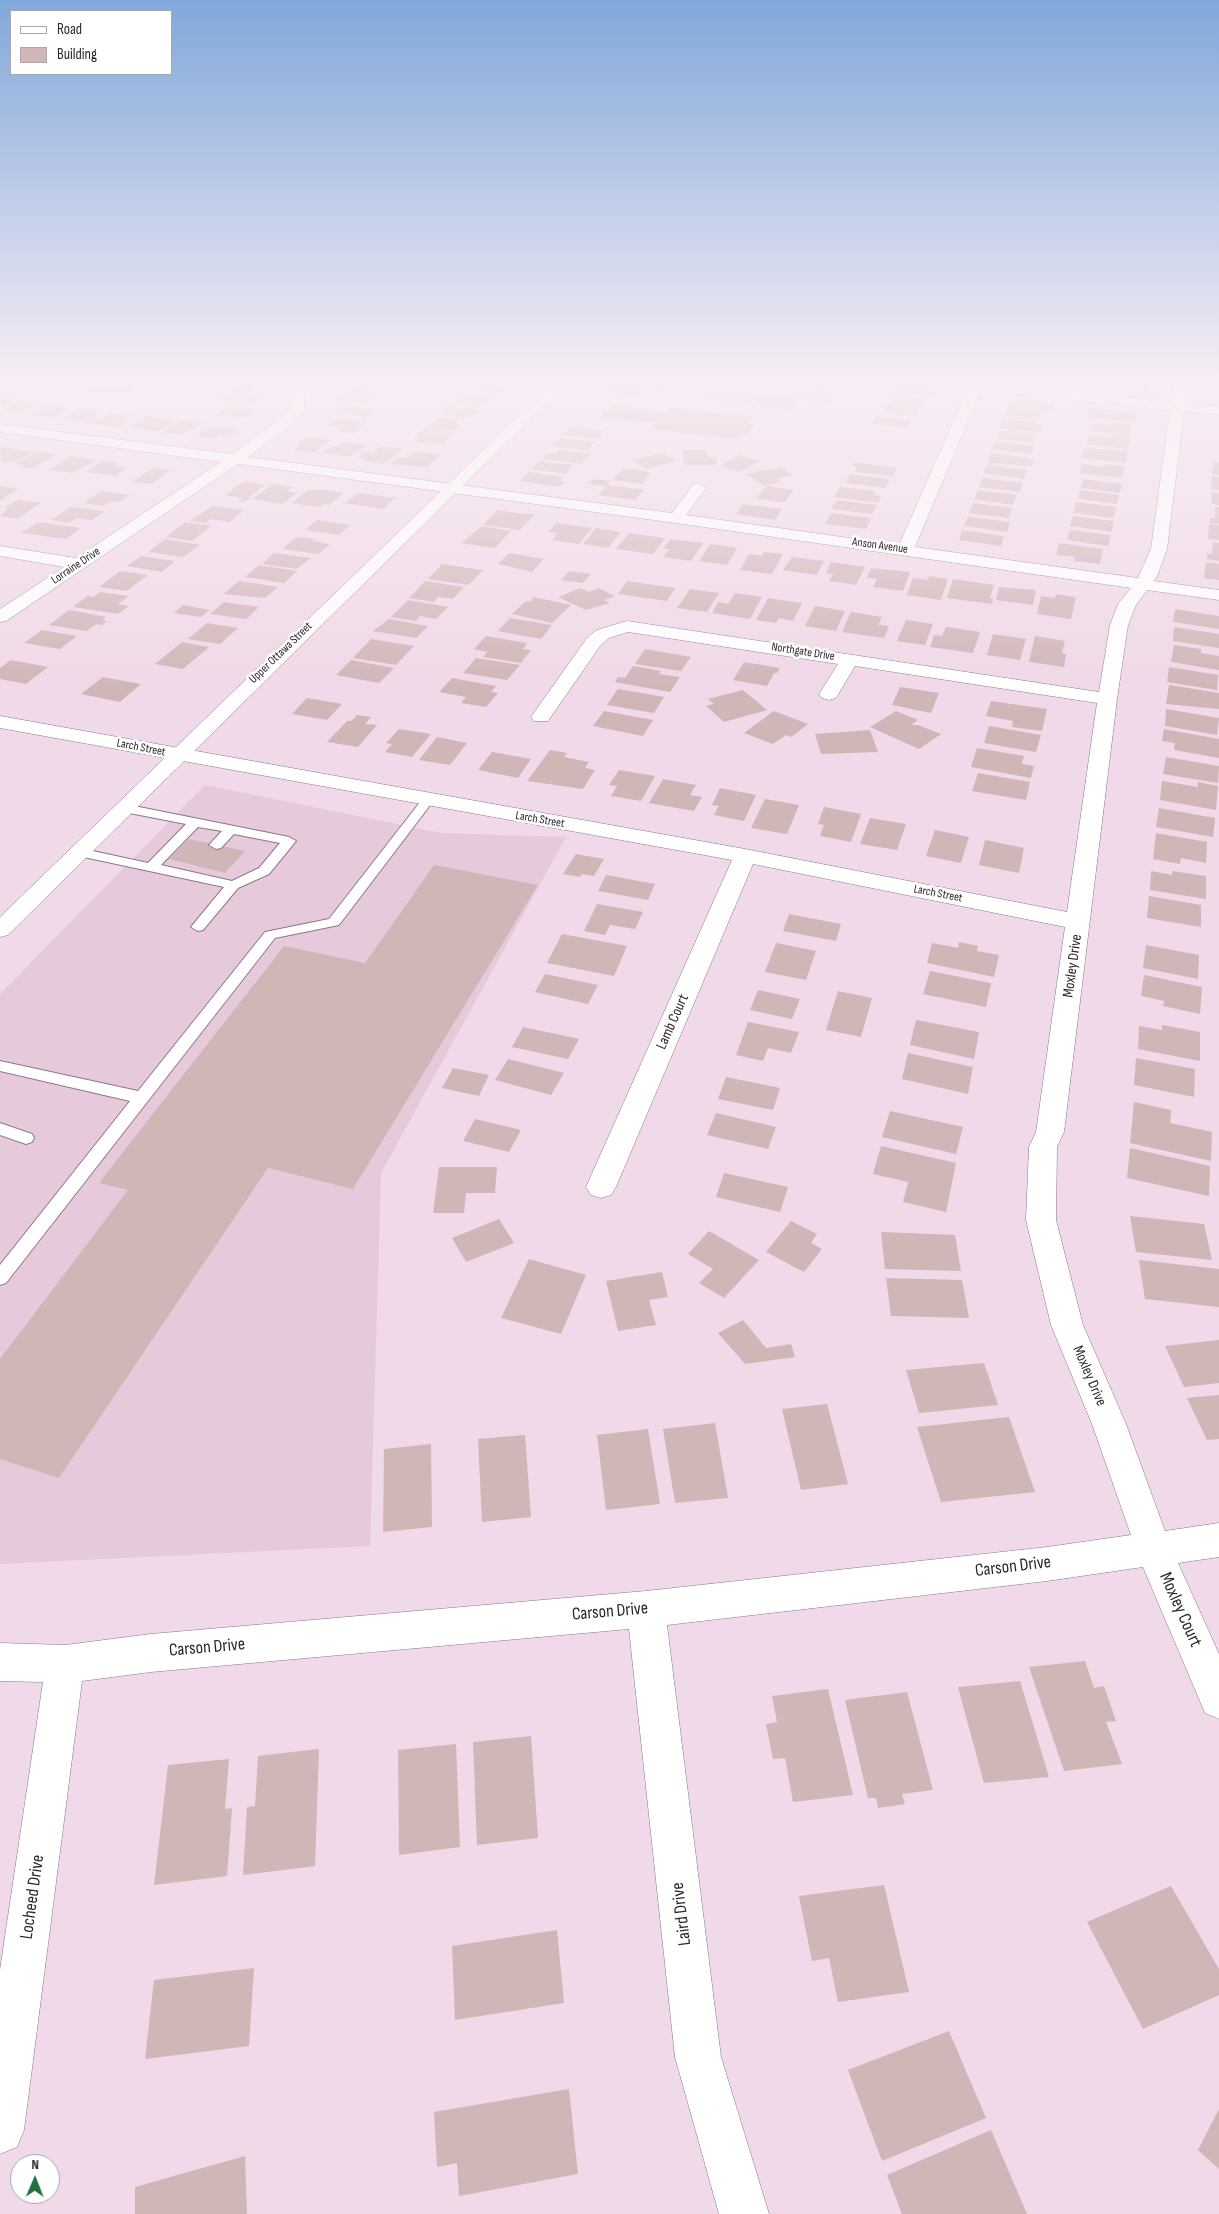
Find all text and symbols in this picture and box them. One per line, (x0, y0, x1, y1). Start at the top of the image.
legend (10, 10, 172, 75)
text: Road (57, 20, 82, 39)
text: Building (57, 45, 97, 64)
street label: Anson Avenue (851, 535, 909, 557)
street label: Lorraine Drive (49, 544, 103, 588)
street label: Upper Ottawa Street (246, 619, 316, 687)
street label: Northgate Drive (770, 640, 836, 664)
street label: Larch Street (115, 736, 167, 760)
street label: Larch Street (514, 809, 566, 831)
street label: Larch Street (912, 882, 964, 906)
street label: Moxley Drive (1060, 933, 1086, 999)
street label: Lamb Court (653, 992, 693, 1052)
street label: Moxley Drive (1068, 1343, 1110, 1409)
street label: Carson Drive (974, 1552, 1052, 1582)
street label: Moxley Court (1154, 1569, 1206, 1651)
street label: Carson Drive (571, 1598, 649, 1626)
street label: Carson Drive (168, 1634, 246, 1662)
street label: Locheed Drive (16, 1853, 50, 1941)
street label: Laird Drive (667, 1881, 697, 1947)
north arrow (10, 2154, 60, 2204)
text: N (31, 2156, 39, 2173)

